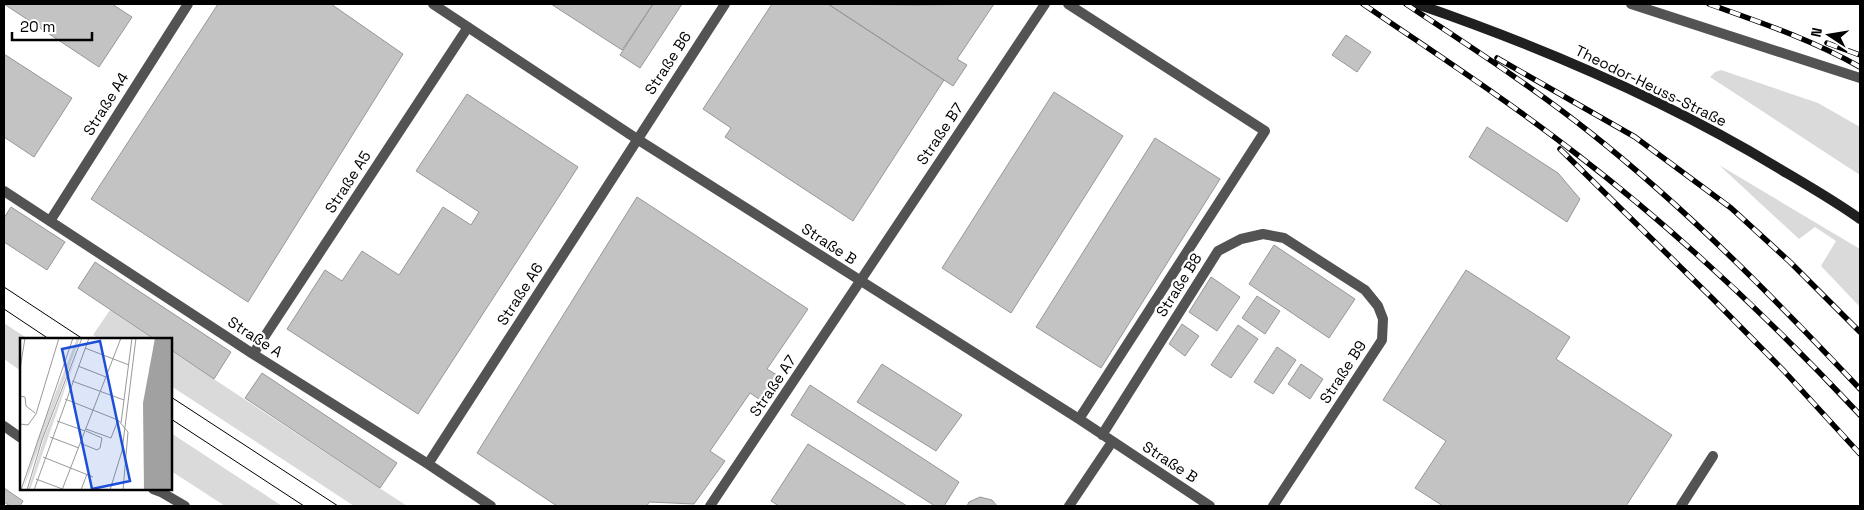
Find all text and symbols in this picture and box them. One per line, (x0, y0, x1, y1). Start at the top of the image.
scale bar (12, 10, 92, 42)
north arrow (1804, 10, 1854, 60)
text: 20 m (20, 17, 55, 36)
text: N (1807, 26, 1826, 39)
street label: Straße B6 (640, 28, 695, 98)
street label: Theodor-Heuss-Straße (1572, 41, 1730, 131)
street label: Straße A4 (79, 69, 132, 139)
street label: Straße B7 (912, 99, 967, 168)
street label: Straße A5 (320, 147, 375, 216)
street label: Straße B (798, 219, 861, 269)
street label: Straße B8 (1152, 249, 1206, 320)
street label: Straße A6 (492, 259, 547, 329)
street label: Straße A (224, 312, 287, 362)
street label: Straße B9 (1315, 337, 1370, 407)
inset map (20, 338, 172, 490)
street label: Straße A7 (745, 351, 800, 420)
street label: Straße B (1139, 437, 1202, 487)

